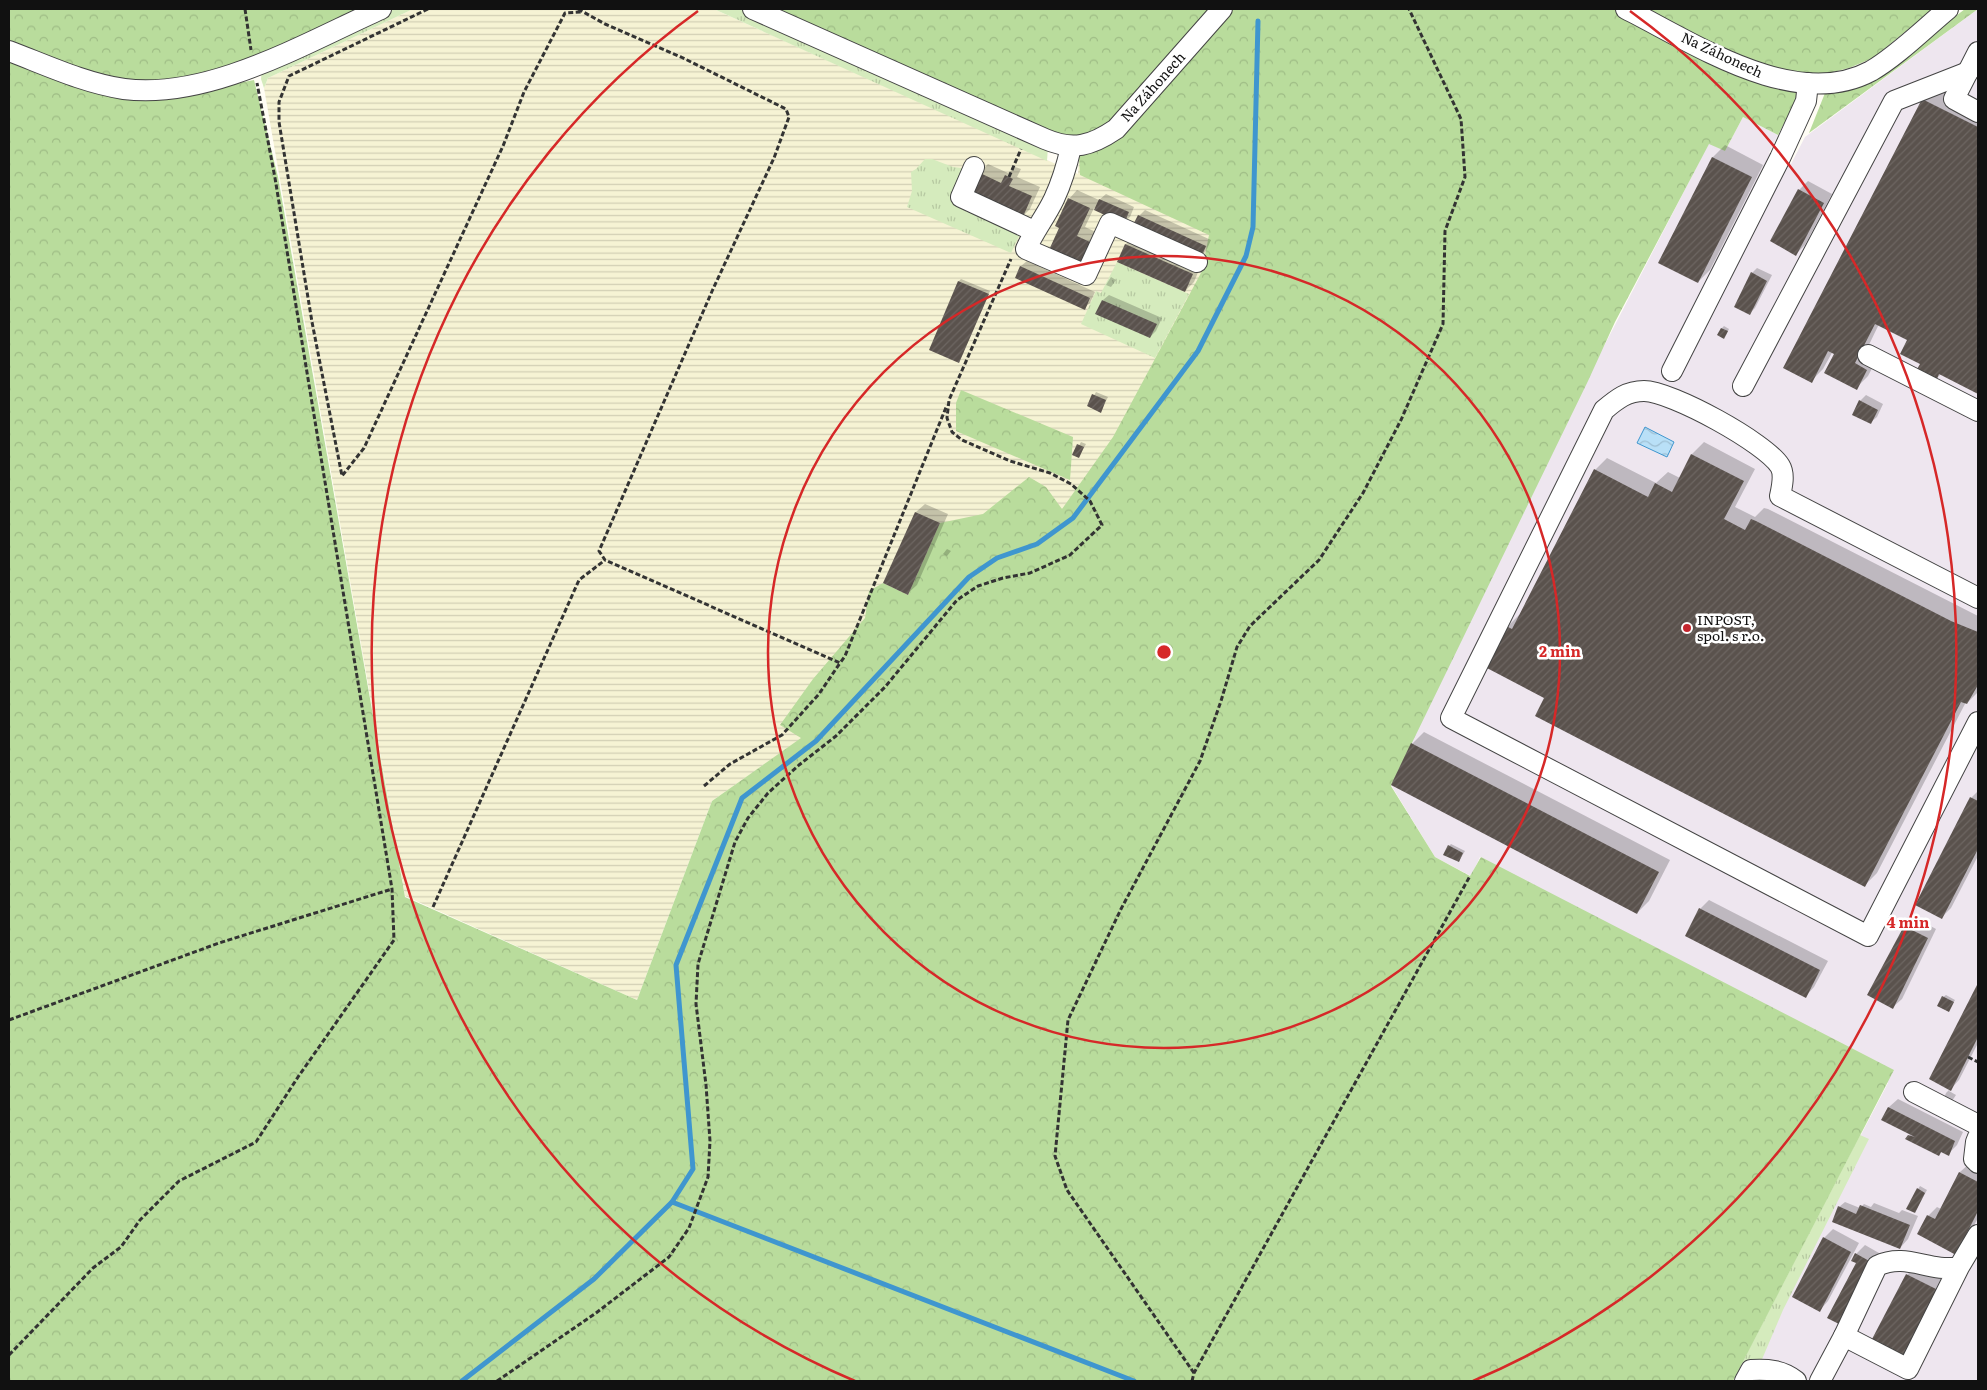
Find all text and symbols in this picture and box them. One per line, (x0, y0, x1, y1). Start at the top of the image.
street label: Na Záhonech (1678, 26, 1766, 82)
street label: Na Záhonech (1115, 47, 1189, 126)
place label: INPOST, spol. s r.o. (1697, 609, 1764, 645)
marker: INPOST, spol. s r.o. (1681, 622, 1693, 634)
text: 2 min (1539, 639, 1582, 662)
centre of rings (1155, 643, 1173, 661)
text: 4 min (1887, 910, 1930, 933)

